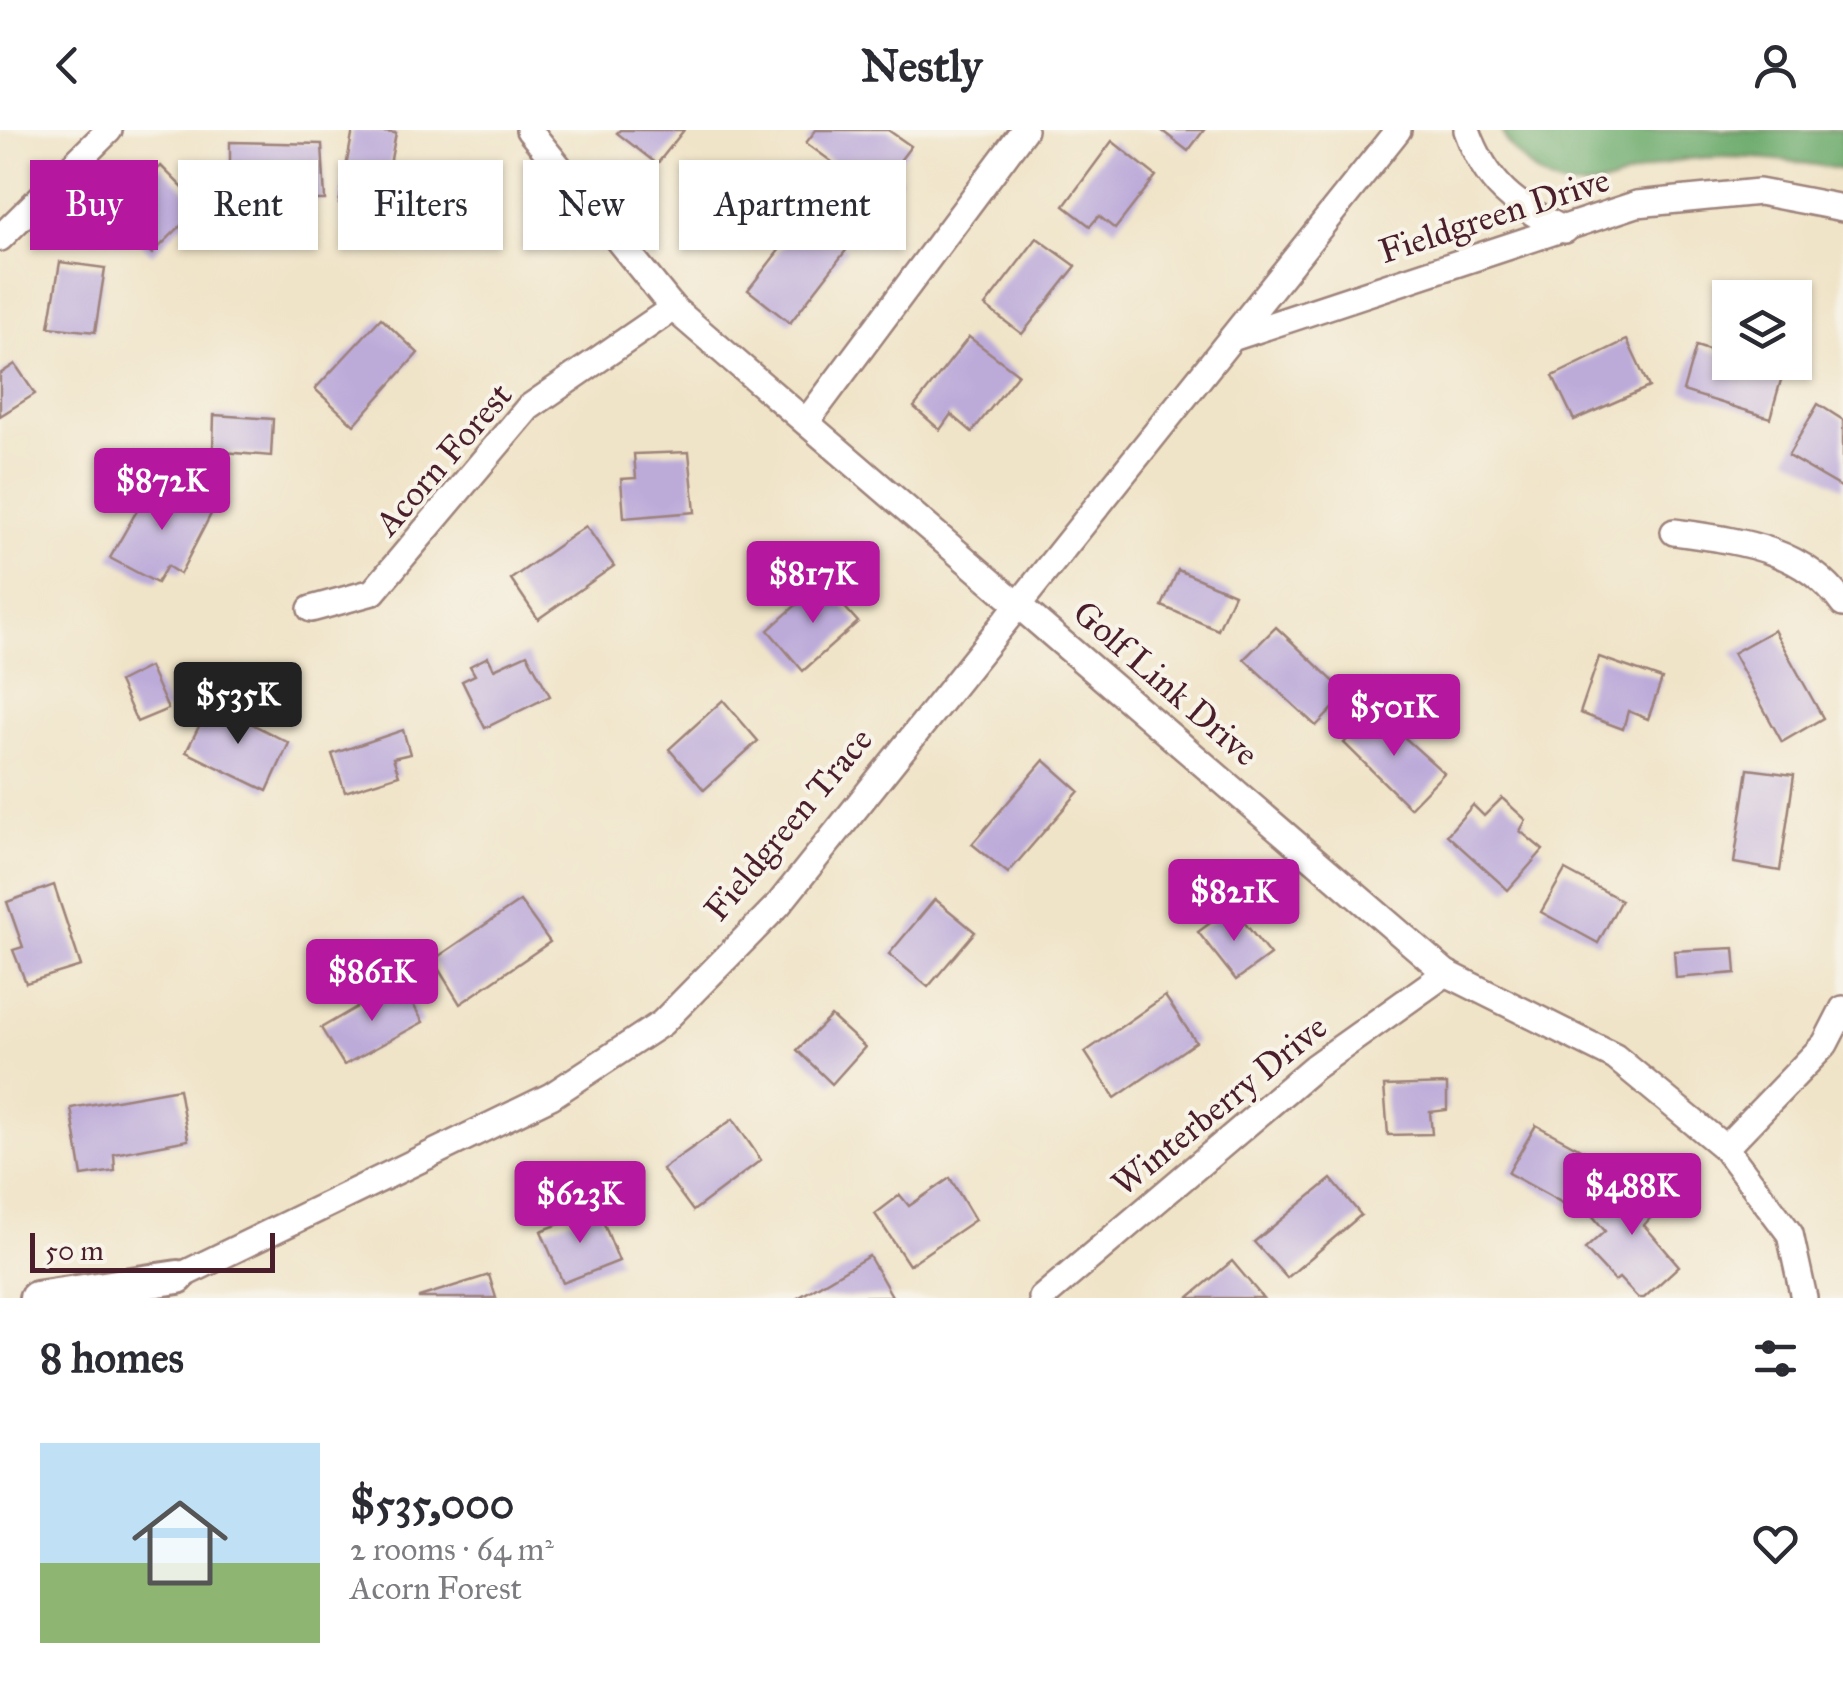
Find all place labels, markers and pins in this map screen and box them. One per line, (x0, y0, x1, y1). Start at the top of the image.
pin: $872K (92, 448, 232, 533)
pin: $817K (743, 541, 883, 626)
pin: $535K (168, 662, 308, 747)
pin: $501K (1324, 674, 1464, 759)
pin: $821K (1164, 859, 1304, 944)
pin: $861K (302, 939, 442, 1024)
pin: $488K (1562, 1153, 1702, 1238)
pin: $623K (510, 1161, 650, 1246)

